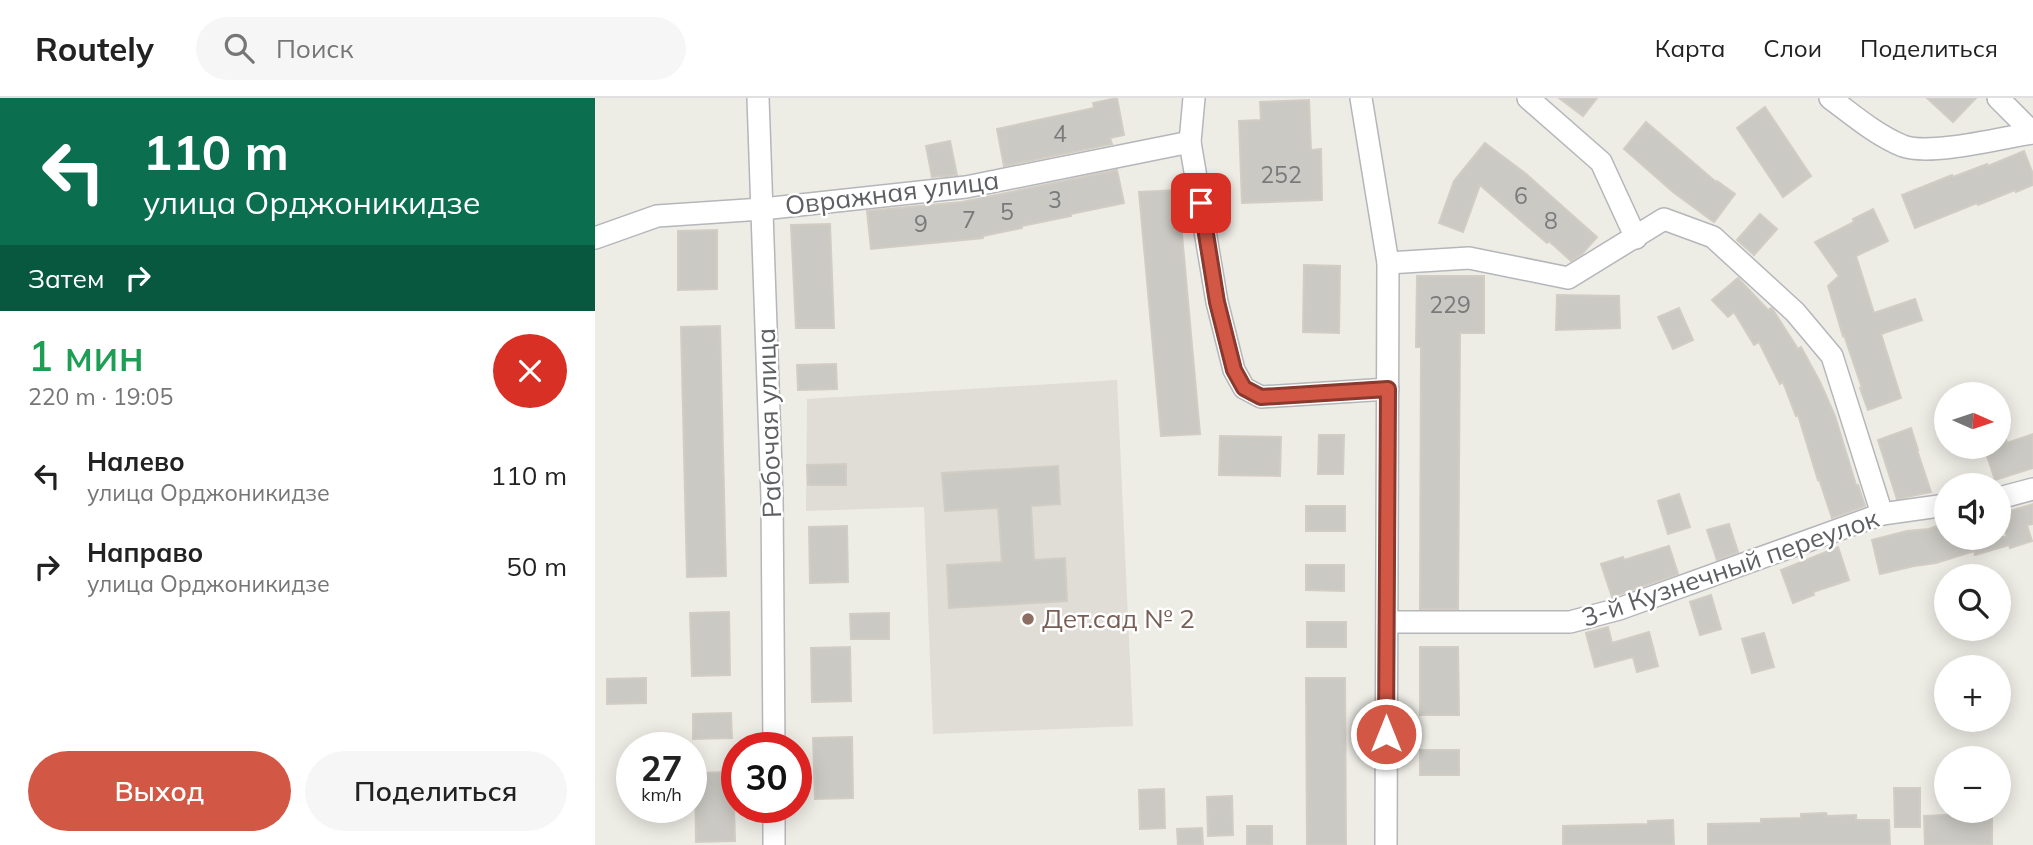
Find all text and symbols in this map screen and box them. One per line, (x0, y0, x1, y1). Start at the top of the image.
search box (196, 17, 686, 80)
text: Routely (35, 28, 154, 69)
icon: search (220, 29, 258, 67)
text: Поиск (276, 32, 354, 65)
text: Карта (1655, 33, 1725, 63)
text: Слои (1763, 33, 1822, 63)
text: Поделиться (1860, 33, 1998, 63)
house number: 4 (1053, 119, 1067, 148)
text: 110 m (143, 121, 289, 182)
icon: left (28, 126, 119, 217)
house number: 252 (1260, 160, 1302, 189)
street label: Овражная улица (783, 163, 1001, 222)
pin (1171, 173, 1231, 233)
house number: 6 (1514, 181, 1528, 210)
text: улица Орджоникидзе (143, 182, 481, 222)
icon: arrive (1182, 184, 1220, 222)
house number: 3 (1048, 185, 1062, 214)
house number: 5 (1000, 197, 1014, 226)
house number: 7 (962, 205, 976, 234)
house number: 8 (1544, 206, 1558, 235)
house number: 9 (914, 209, 928, 238)
icon: right (119, 259, 157, 297)
text: Затем (28, 262, 105, 295)
house number: 229 (1429, 290, 1471, 319)
street label: Рабочая улица (749, 327, 788, 519)
text: 1 мин (28, 329, 144, 382)
button: close (493, 334, 567, 408)
text: 220 m · 19:05 (28, 382, 173, 411)
north arrow (1934, 382, 2011, 458)
map controls (1934, 382, 2011, 823)
text: Налево (87, 445, 185, 478)
icon: left (28, 457, 66, 495)
text: 110 m (491, 459, 567, 492)
button: sound (1934, 473, 2011, 550)
text: улица Орджоникидзе (87, 478, 330, 507)
street label: 3-й Кузнечный переулок (1577, 501, 1883, 634)
text: Направо (87, 536, 203, 569)
icon: right (28, 548, 66, 586)
text: 50 m (506, 550, 567, 583)
button: search (1934, 564, 2011, 641)
text: улица Орджоникидзе (87, 569, 330, 598)
place label: Дет.сад № 2 (1042, 602, 1195, 635)
marker: Дет.сад № 2 (1020, 611, 1036, 627)
button: + (1934, 655, 2011, 732)
position arrow (1349, 697, 1423, 771)
speed limit sign: 30 (721, 732, 812, 823)
text: 27 (640, 746, 683, 790)
button: − (1934, 746, 2011, 823)
button: Выход (28, 751, 291, 831)
button: Поделиться (305, 751, 567, 831)
text: km/h (641, 783, 682, 806)

